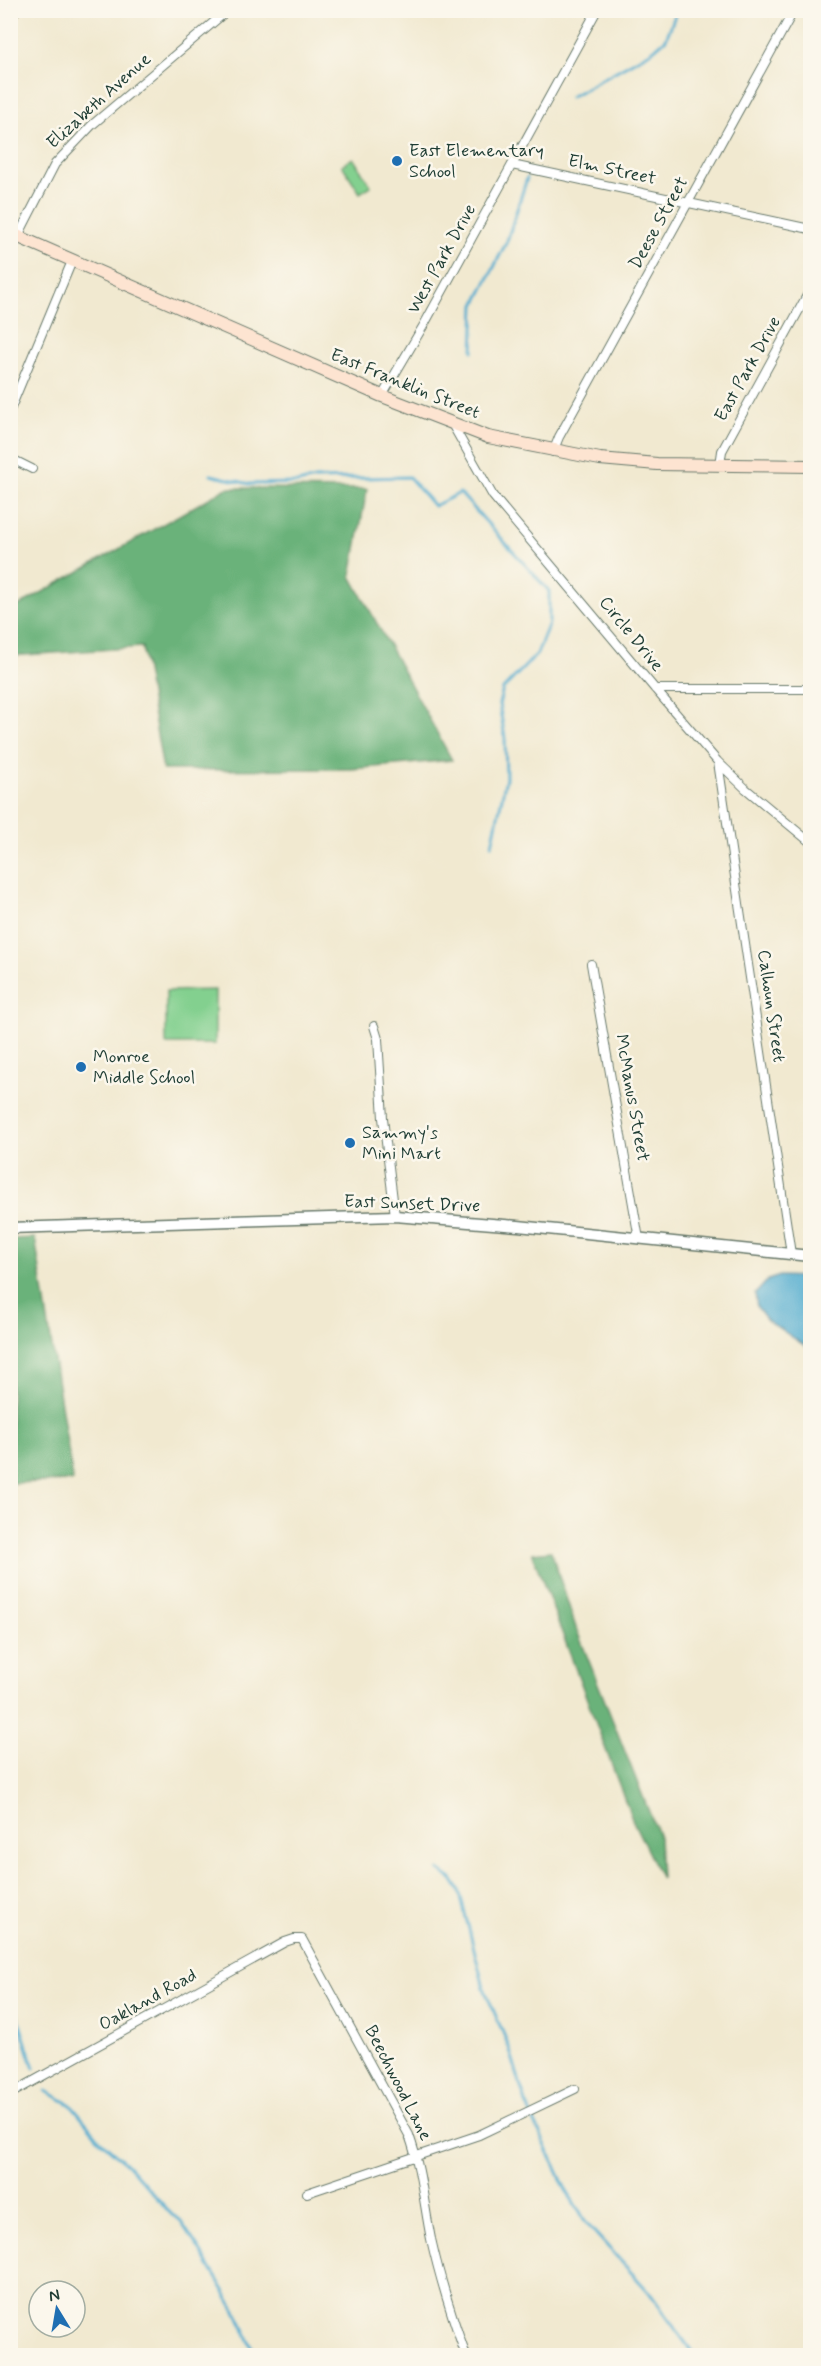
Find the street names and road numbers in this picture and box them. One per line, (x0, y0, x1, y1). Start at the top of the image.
street label: Elizabeth Avenue (42, 47, 157, 154)
street label: Elm Street (566, 149, 658, 191)
street label: Deese Street (624, 172, 694, 274)
street label: West Park Drive (402, 200, 482, 318)
street label: East Park Drive (709, 312, 787, 426)
street label: East Franklin Street (327, 343, 484, 425)
street label: Circle Drive (593, 591, 669, 677)
street label: Calhoun Street (751, 948, 791, 1064)
street label: McManus Street (609, 1032, 655, 1164)
street label: East Sunset Drive (343, 1190, 481, 1218)
street label: Oakland Road (95, 1963, 201, 2037)
street label: Beechwood Lane (359, 2021, 437, 2145)

